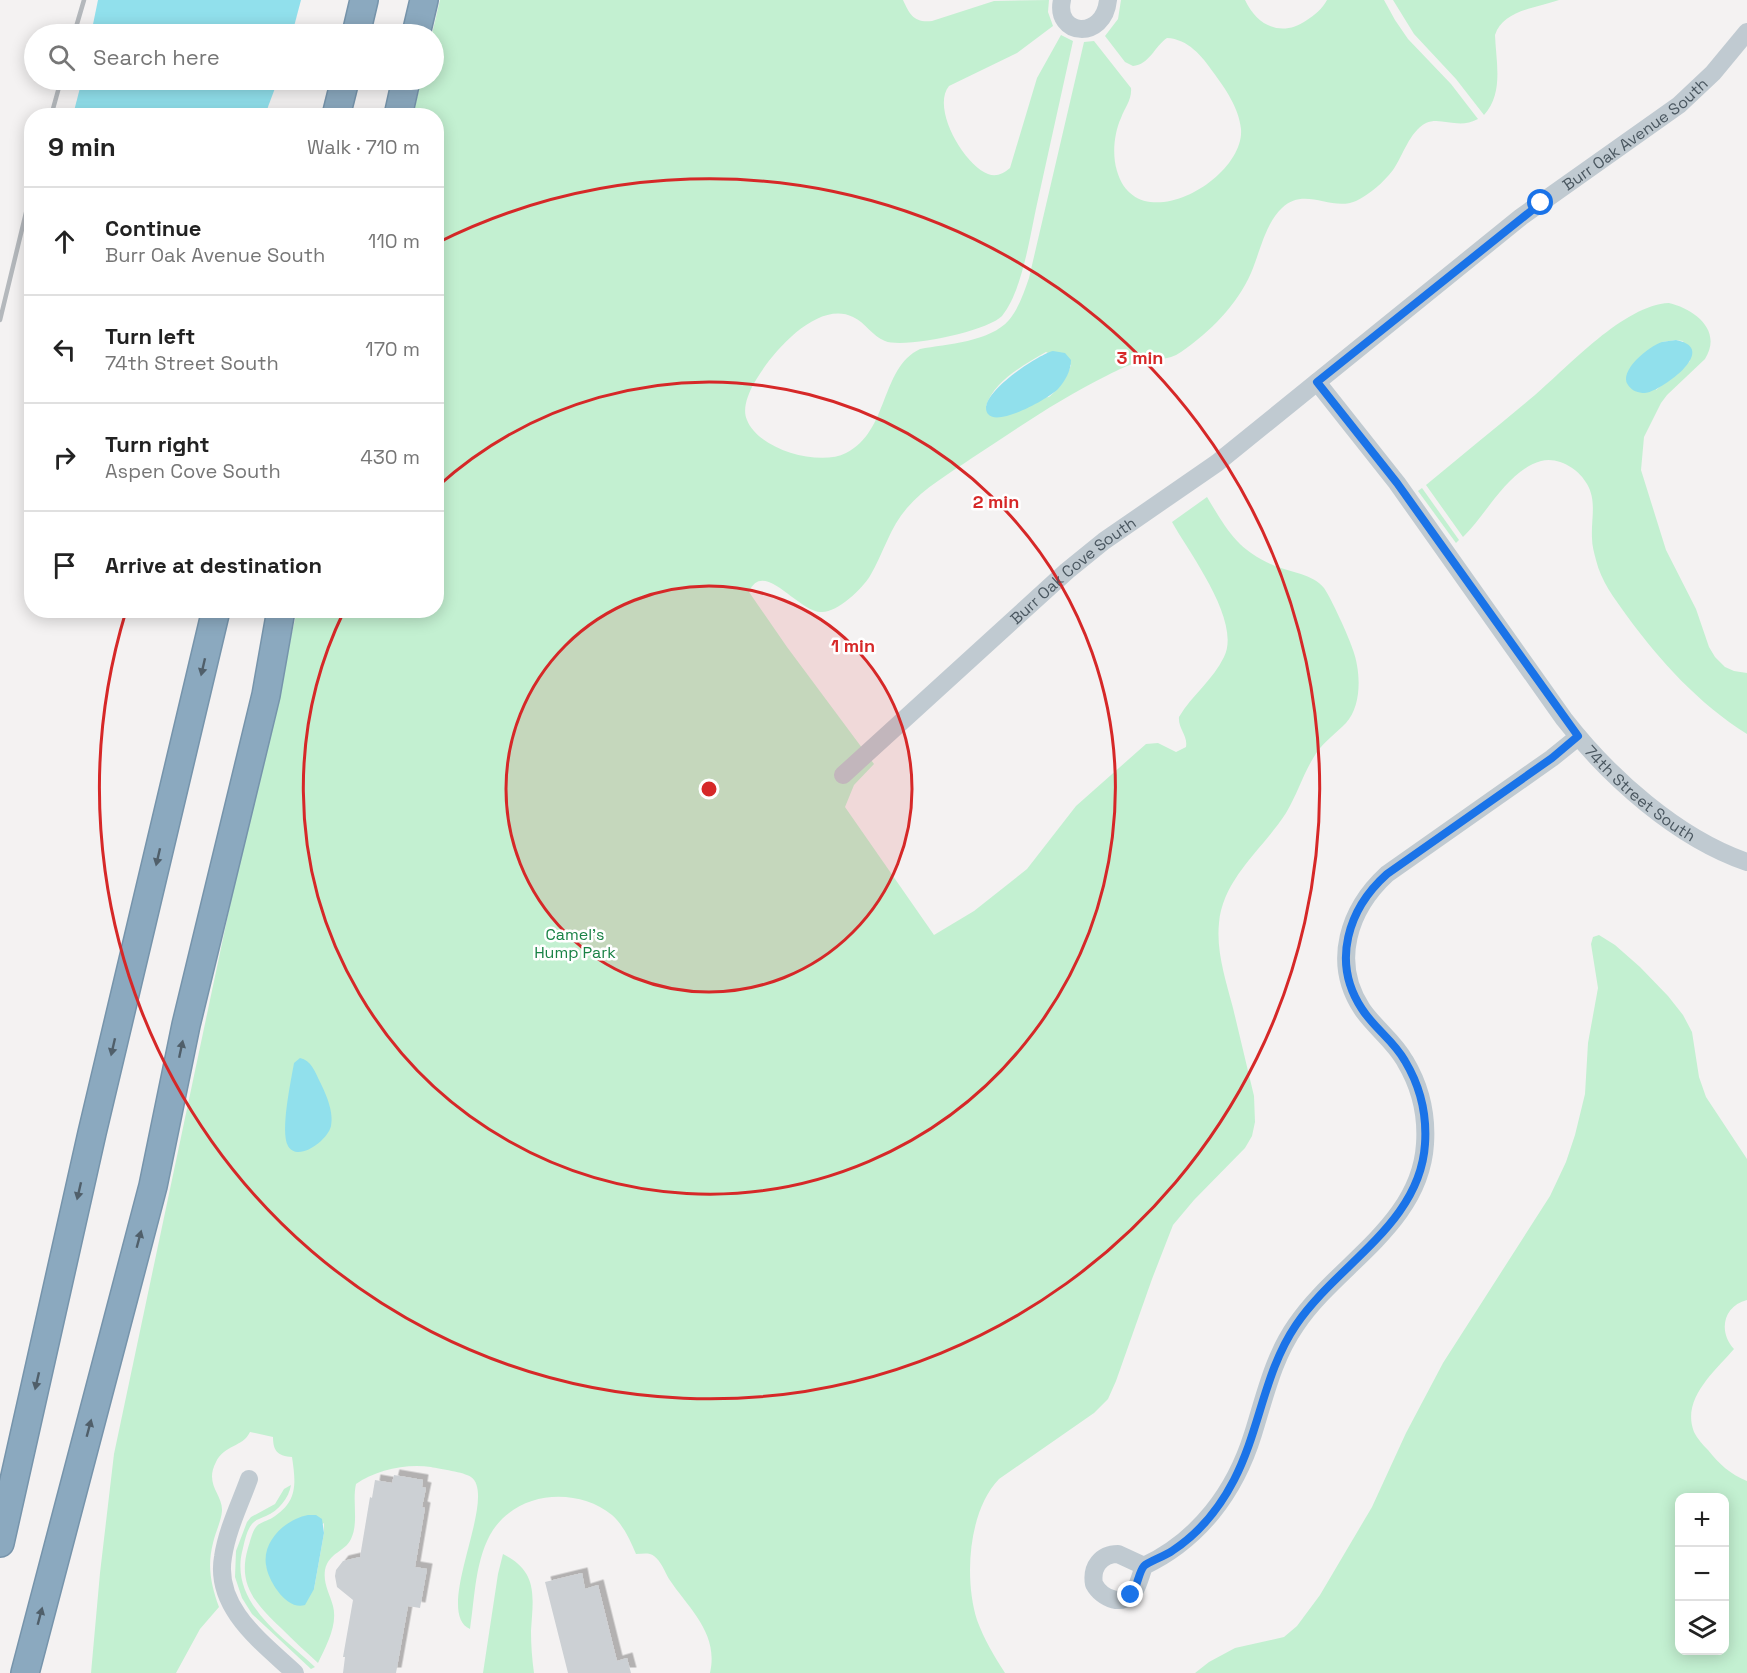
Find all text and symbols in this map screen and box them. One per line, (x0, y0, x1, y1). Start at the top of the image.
search box (24, 24, 444, 90)
icon: search (45, 41, 78, 74)
text: Search here (93, 43, 220, 71)
street label: Burr Oak Avenue South (1558, 73, 1712, 195)
text: 9 min (48, 130, 116, 164)
text: Walk · 710 m (307, 134, 420, 160)
route start (1527, 189, 1553, 215)
text: Continue (105, 214, 201, 242)
icon: ahead (48, 225, 81, 258)
text: 110 m (368, 228, 420, 254)
text: Burr Oak Avenue South (105, 242, 325, 268)
text: Turn left (105, 322, 195, 350)
icon: left (48, 333, 81, 366)
text: 170 m (365, 336, 420, 362)
text: 3 min (1117, 346, 1163, 369)
text: 74th Street South (105, 350, 279, 376)
text: Turn right (105, 430, 210, 458)
icon: right (48, 441, 81, 474)
text: 430 m (360, 444, 420, 470)
text: Aspen Cove South (105, 458, 281, 484)
text: 2 min (973, 490, 1019, 513)
street label: Burr Oak Cove South (1006, 512, 1140, 629)
icon: arrive (48, 549, 81, 582)
text: Arrive at destination (105, 551, 322, 579)
text: 1 min (831, 634, 875, 657)
one-way arrow (198, 658, 207, 677)
street label: 74th Street South (1580, 741, 1699, 846)
centre of rings (699, 779, 719, 799)
one-way arrow (153, 848, 163, 866)
park label: Camel's Hump Park (534, 924, 616, 963)
one-way arrow (108, 1038, 118, 1056)
one-way arrow (177, 1040, 187, 1058)
one-way arrow (74, 1181, 84, 1200)
one-way arrow (134, 1230, 144, 1248)
one-way arrow (31, 1372, 41, 1390)
one-way arrow (85, 1419, 95, 1437)
map controls (1675, 1493, 1729, 1655)
button: + (1675, 1493, 1729, 1547)
button: − (1675, 1547, 1729, 1601)
route end (1117, 1581, 1143, 1607)
button: layers (1675, 1601, 1729, 1655)
one-way arrow (35, 1607, 45, 1626)

